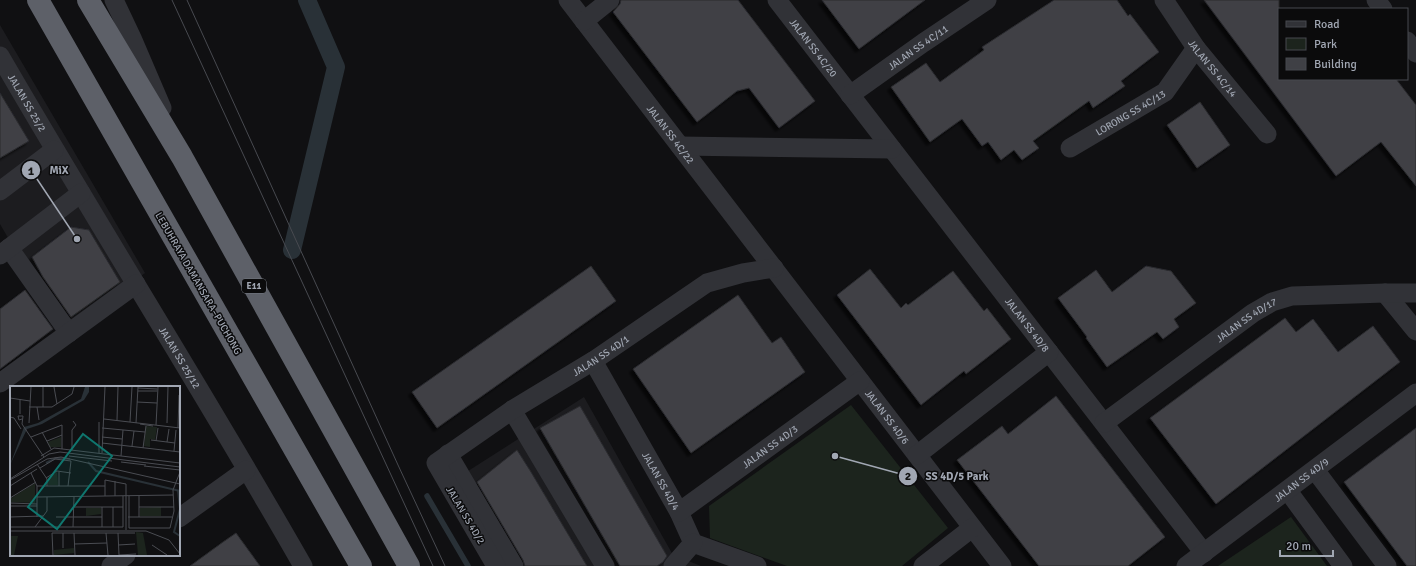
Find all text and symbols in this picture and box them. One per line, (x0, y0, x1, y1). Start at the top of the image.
legend (1278, 8, 1408, 80)
street label: JALAN SS 4C/20 (787, 17, 839, 80)
text: Road (1314, 17, 1340, 32)
street label: JALAN SS 4C/11 (886, 23, 951, 73)
text: Park (1314, 37, 1337, 52)
street label: JALAN SS 4C/14 (1185, 38, 1239, 100)
text: Building (1314, 57, 1357, 72)
street label: JALAN SS 25/2 (5, 72, 48, 134)
street label: LORONG SS 4C/13 (1094, 88, 1168, 139)
street label: JALAN SS 4C/22 (644, 103, 696, 166)
callout: MiX (21, 159, 76, 182)
text: 1 (28, 164, 35, 179)
text: MiX (49, 164, 69, 177)
street label: LEBUHRAYA DAMANSARA–PUCHONG (152, 210, 244, 357)
road number: E11 (242, 279, 266, 293)
street label: JALAN SS 4D/8 (1002, 296, 1051, 355)
street label: JALAN SS 4D/17 (1214, 296, 1278, 345)
street label: JALAN SS 25/12 (156, 325, 202, 391)
street label: JALAN SS 4D/1 (571, 333, 632, 379)
inset map (10, 386, 180, 556)
street label: JALAN SS 4D/6 (862, 388, 911, 447)
street label: JALAN SS 4D/3 (740, 423, 800, 471)
street label: JALAN SS 4D/4 (639, 450, 682, 513)
street label: JALAN SS 4D/9 (1272, 456, 1331, 505)
callout: SS 4D/5 Park (898, 464, 997, 487)
text: 2 (905, 469, 911, 484)
text: SS 4D/5 Park (925, 470, 989, 483)
street label: JALAN SS 4D/2 (443, 484, 487, 547)
scale bar (1280, 532, 1333, 558)
text: 20 m (1286, 539, 1311, 554)

